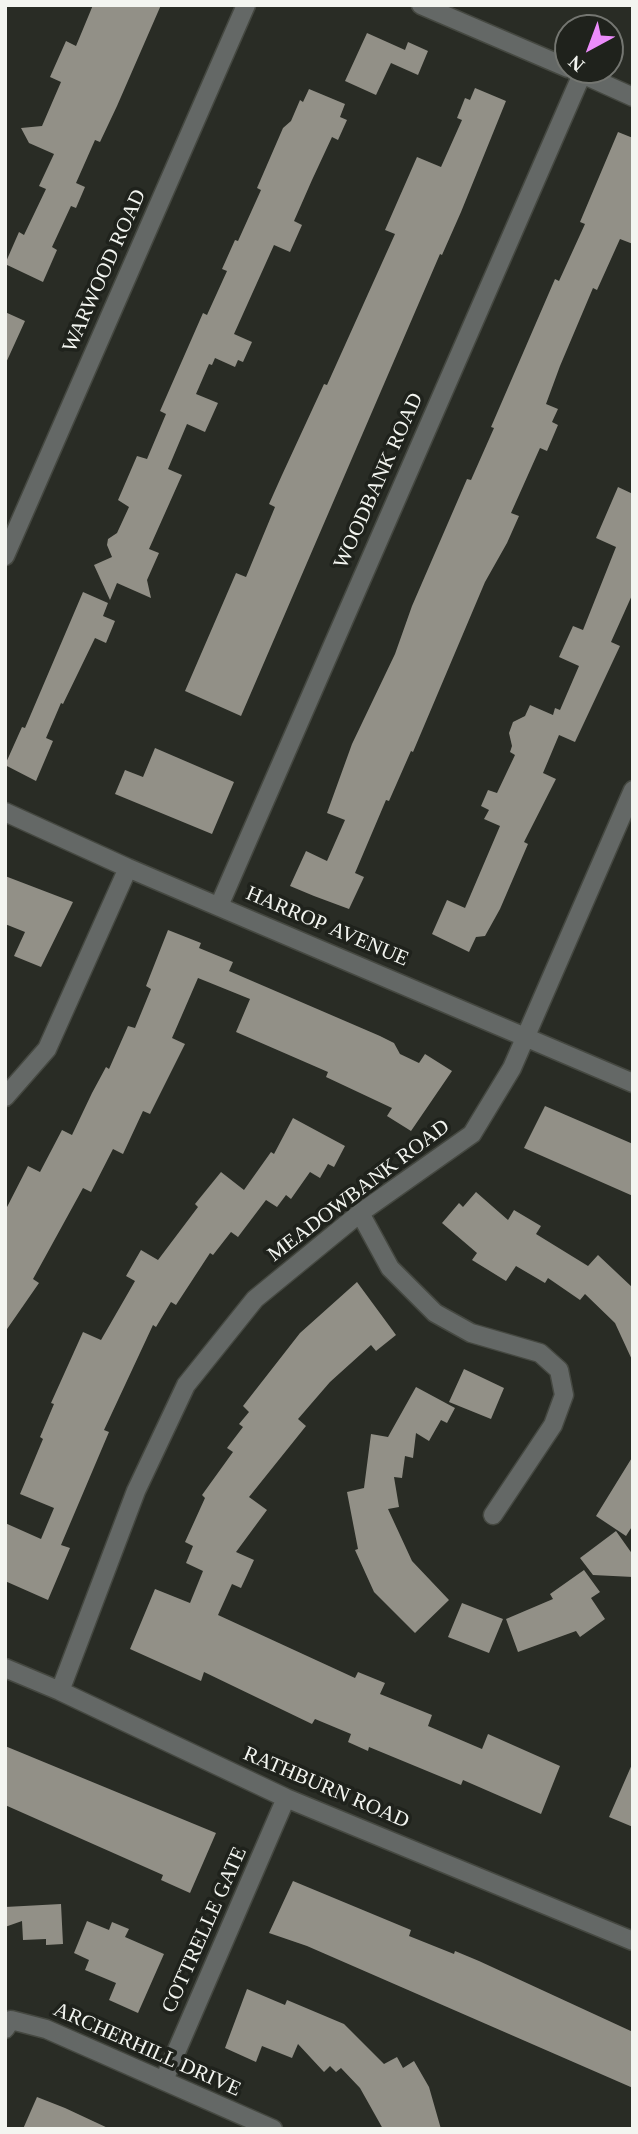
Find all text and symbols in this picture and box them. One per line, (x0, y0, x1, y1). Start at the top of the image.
north arrow (554, 14, 624, 84)
text: N (564, 51, 588, 76)
street label: WARWOOD ROAD (58, 186, 152, 356)
street label: WOODBANK ROAD (329, 389, 429, 573)
street label: HARROP AVENUE (242, 881, 412, 973)
street label: MEADOWBANK ROAD (263, 1114, 455, 1268)
street label: RATHBURN ROAD (239, 1742, 413, 1834)
street label: COTTRELLE GATE (157, 1843, 253, 2017)
street label: ARCHERHILL DRIVE (49, 1997, 245, 2103)

